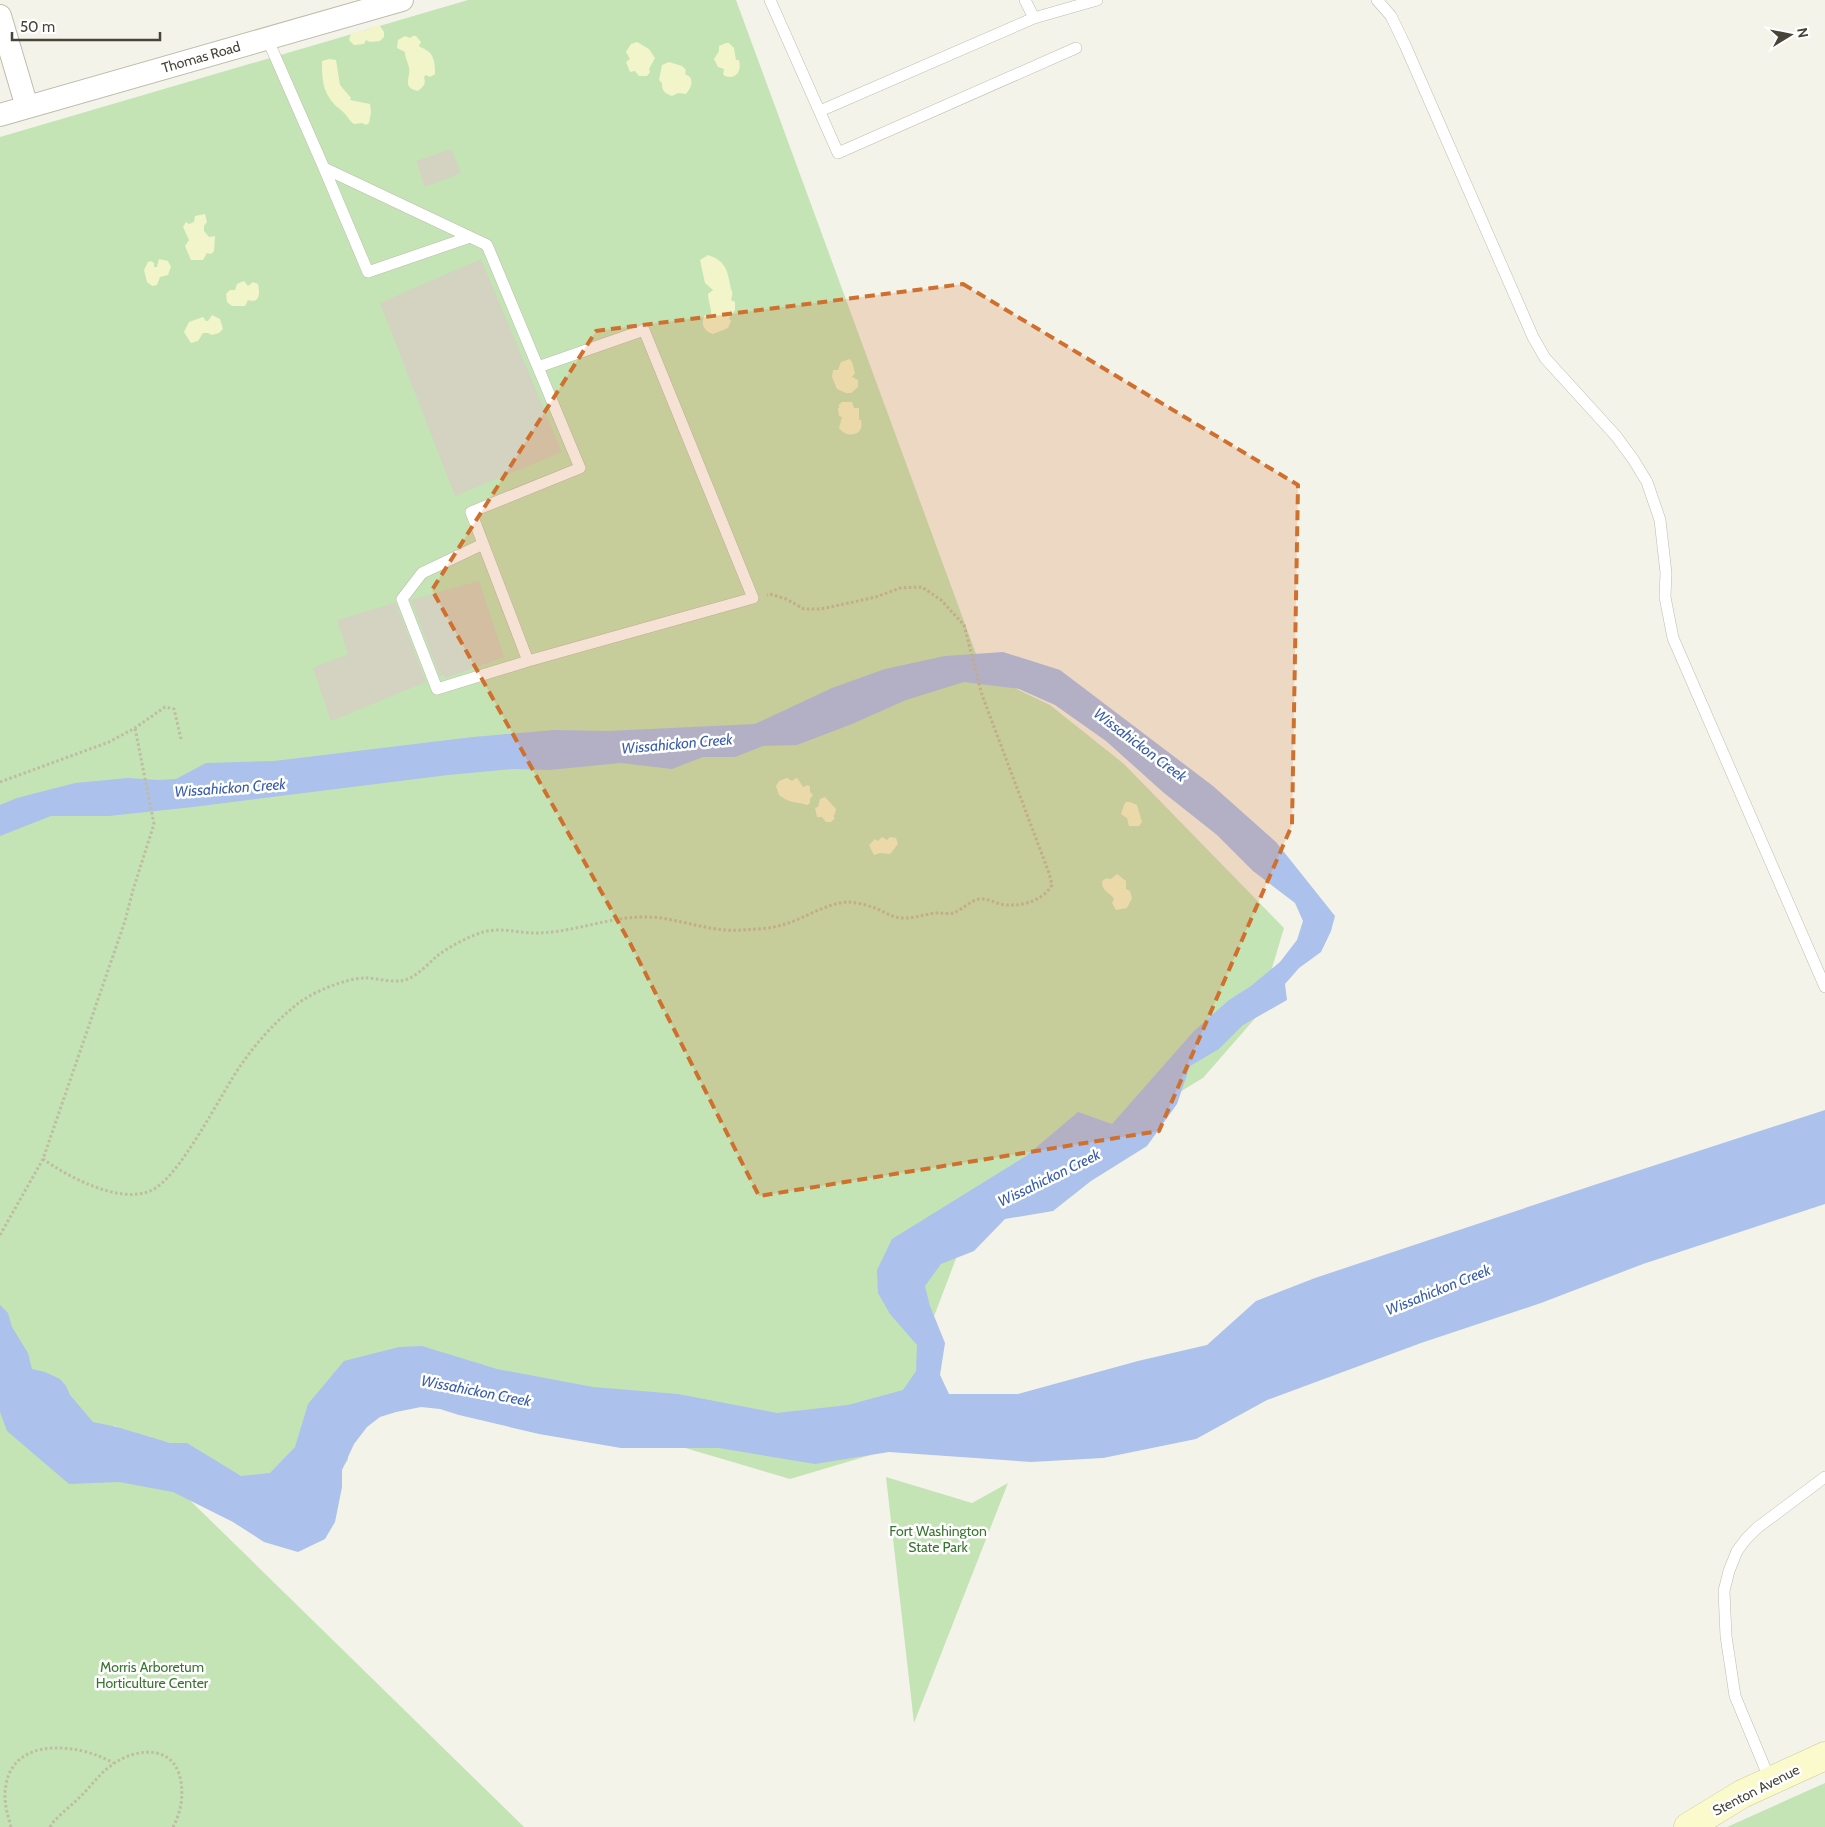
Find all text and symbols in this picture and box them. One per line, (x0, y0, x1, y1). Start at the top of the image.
scale bar (12, 10, 160, 42)
north arrow (1765, 10, 1815, 60)
text: 50 m (20, 18, 55, 36)
text: N (1793, 26, 1813, 39)
street label: Thomas Road (160, 37, 242, 77)
water label: Wissahickon Creek (1090, 704, 1190, 786)
water label: Wissahickon Creek (621, 730, 734, 758)
water label: Wissahickon Creek (174, 775, 287, 801)
water label: Wissahickon Creek (995, 1145, 1104, 1211)
water label: Wissahickon Creek (1383, 1261, 1494, 1319)
water label: Wissahickon Creek (420, 1372, 533, 1411)
park label: Fort Washington State Park (889, 1522, 987, 1556)
park label: Morris Arboretum Horticulture Center (96, 1658, 209, 1692)
street label: Stenton Avenue (1709, 1760, 1803, 1820)

